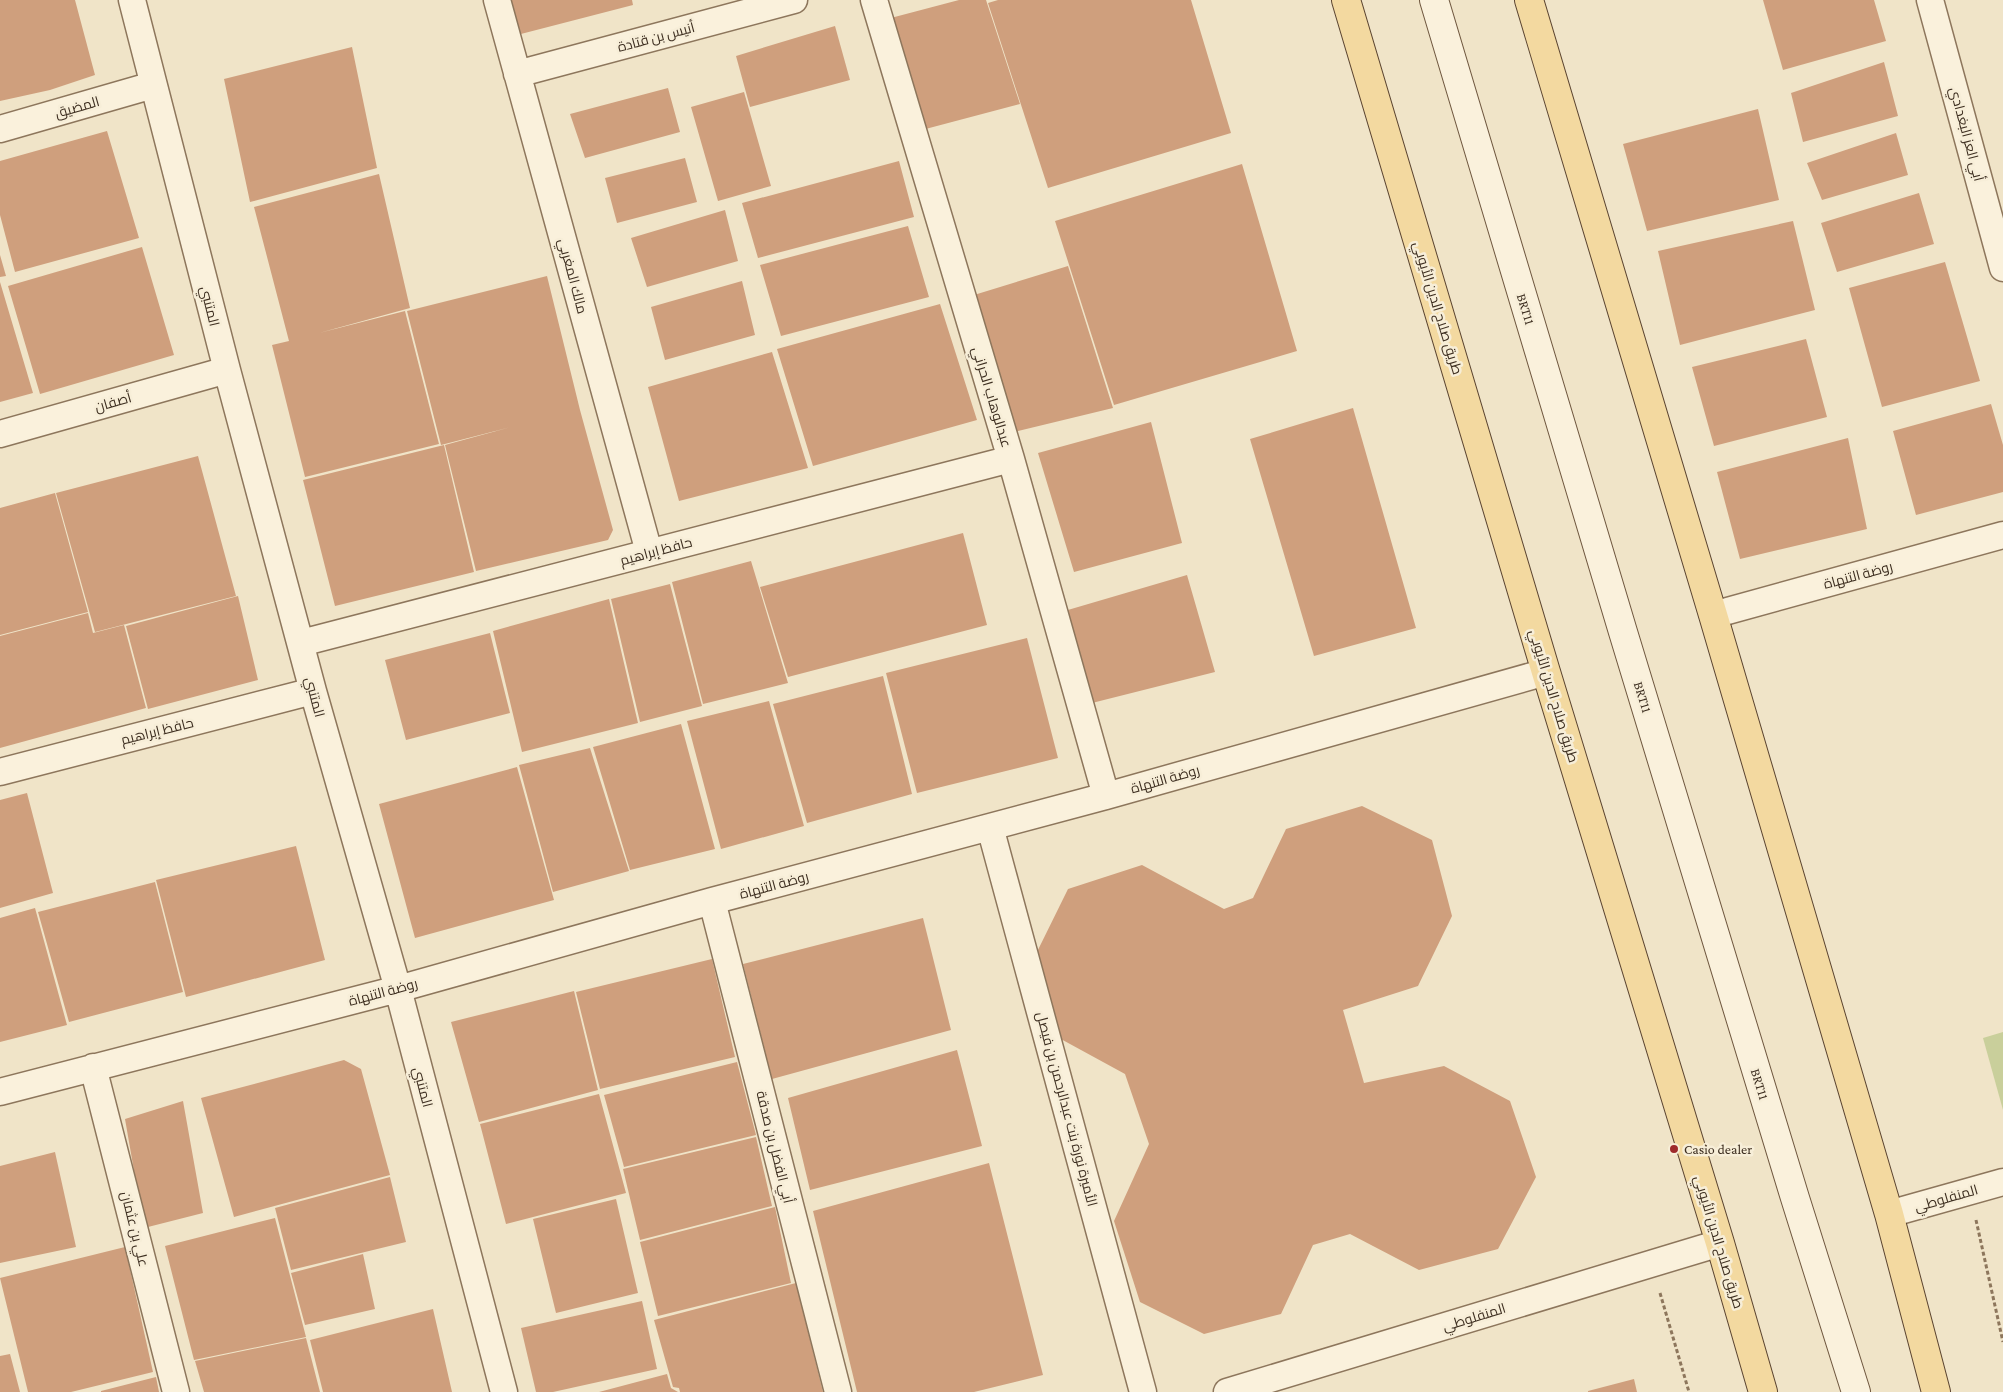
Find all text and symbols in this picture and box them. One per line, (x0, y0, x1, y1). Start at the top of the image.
street label: أنيس بن قتادة (615, 18, 697, 55)
street label: أبي العز البغدادي (1943, 85, 1988, 184)
street label: المضيق (53, 93, 101, 122)
street label: مالك المغربي (551, 237, 591, 316)
street label: طريق صلاح الدين الأيوبي (1406, 240, 1466, 378)
street label: المتنبي (193, 284, 223, 329)
street label: BRT11 (1514, 291, 1538, 327)
street label: عبدالوهاب الحراني (965, 345, 1015, 451)
street label: أصفان (92, 388, 134, 415)
street label: حافظ إبراهيم (618, 534, 694, 570)
street label: روضة التنهاة (1822, 558, 1894, 592)
street label: طريق صلاح الدين الأيوبي (1522, 628, 1582, 766)
street label: المتنبي (298, 675, 328, 720)
street label: BRT11 (1631, 679, 1655, 715)
street label: حافظ إبراهيم (119, 714, 195, 750)
street label: روضة التنهاة (1129, 762, 1201, 796)
street label: روضة التنهاة (738, 868, 810, 902)
street label: روضة التنهاة (347, 975, 419, 1009)
street label: الأميرة نورة بنت عبدالرحمن بن فيصل (1033, 1010, 1101, 1208)
street label: المتنبي (406, 1065, 436, 1110)
street label: BRT11 (1748, 1066, 1772, 1102)
street label: أبي الفضل بن صدقة (749, 1089, 798, 1206)
place label: Casio dealer (1684, 1141, 1752, 1157)
marker: Casio dealer (1668, 1143, 1680, 1155)
street label: طريق صلاح الدين الأيوبي (1687, 1174, 1747, 1312)
street label: المنفلوطي (1912, 1181, 1981, 1219)
street label: علي بن عثمان (114, 1190, 152, 1269)
street label: المنفلوطي (1440, 1300, 1509, 1338)

